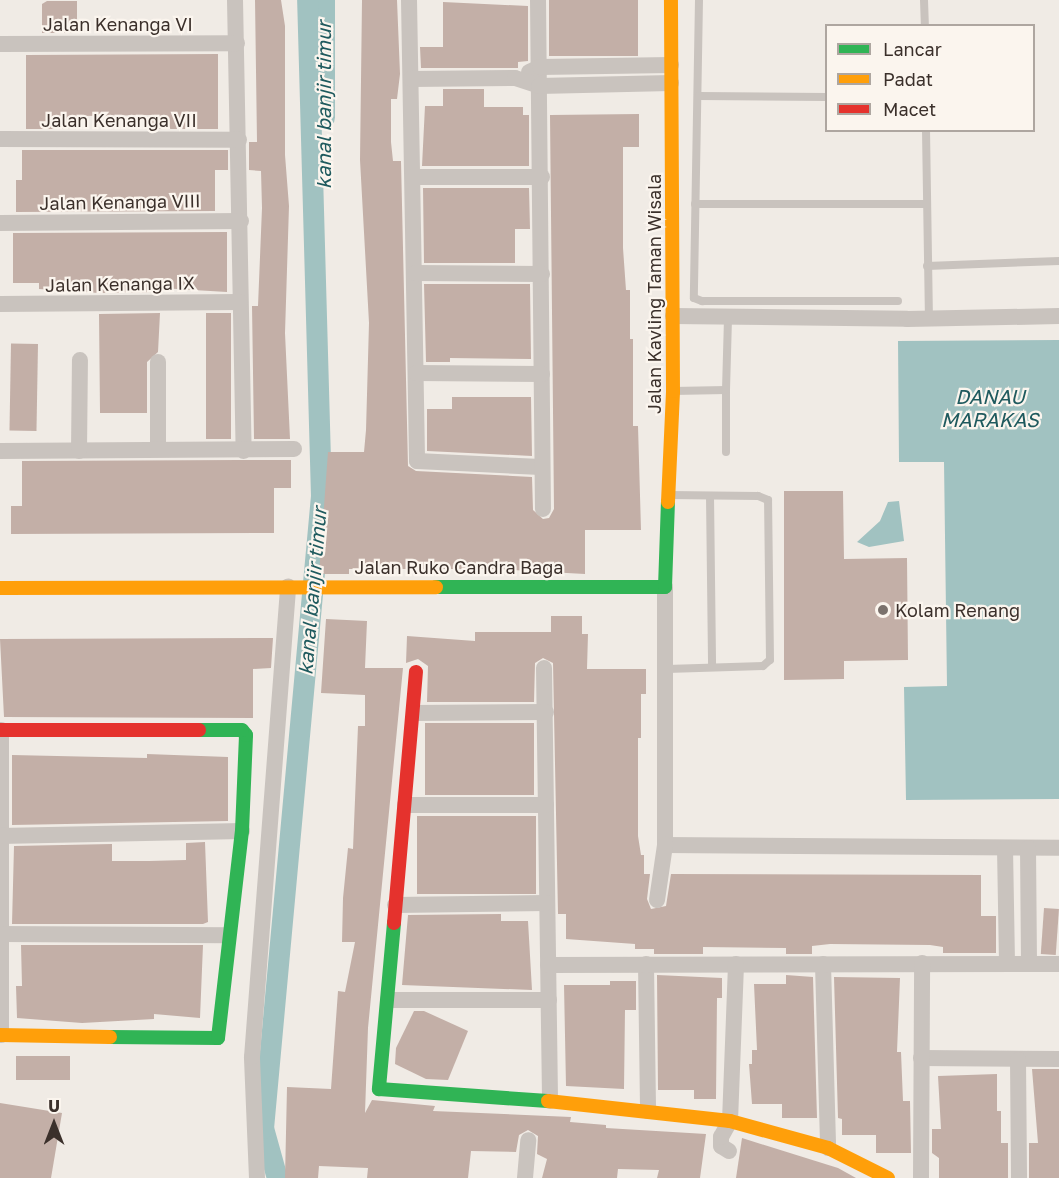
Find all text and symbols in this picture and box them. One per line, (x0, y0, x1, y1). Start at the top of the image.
street label: Jalan Kenanga VI (43, 13, 193, 35)
water label: kanal banjir timur (311, 21, 335, 189)
legend (825, 24, 1035, 132)
text: Lancar (883, 38, 942, 60)
text: Padat (883, 68, 933, 90)
text: Macet (883, 98, 936, 120)
street label: Jalan Kenanga VII (41, 109, 197, 131)
street label: Jalan Kavling Taman Wisala (643, 174, 665, 414)
street label: Jalan Kenanga VIII (39, 190, 201, 214)
street label: Jalan Kenanga IX (45, 272, 195, 296)
water label: DANAU MARAKAS (941, 385, 1039, 432)
water label: kanal banjir timur (293, 506, 331, 676)
street label: Jalan Ruko Candra Baga (354, 556, 564, 578)
place label: Kolam Renang (895, 599, 1020, 621)
marker: Kolam Renang (876, 603, 890, 617)
north arrow (24, 1094, 84, 1154)
text: U (48, 1096, 60, 1116)

